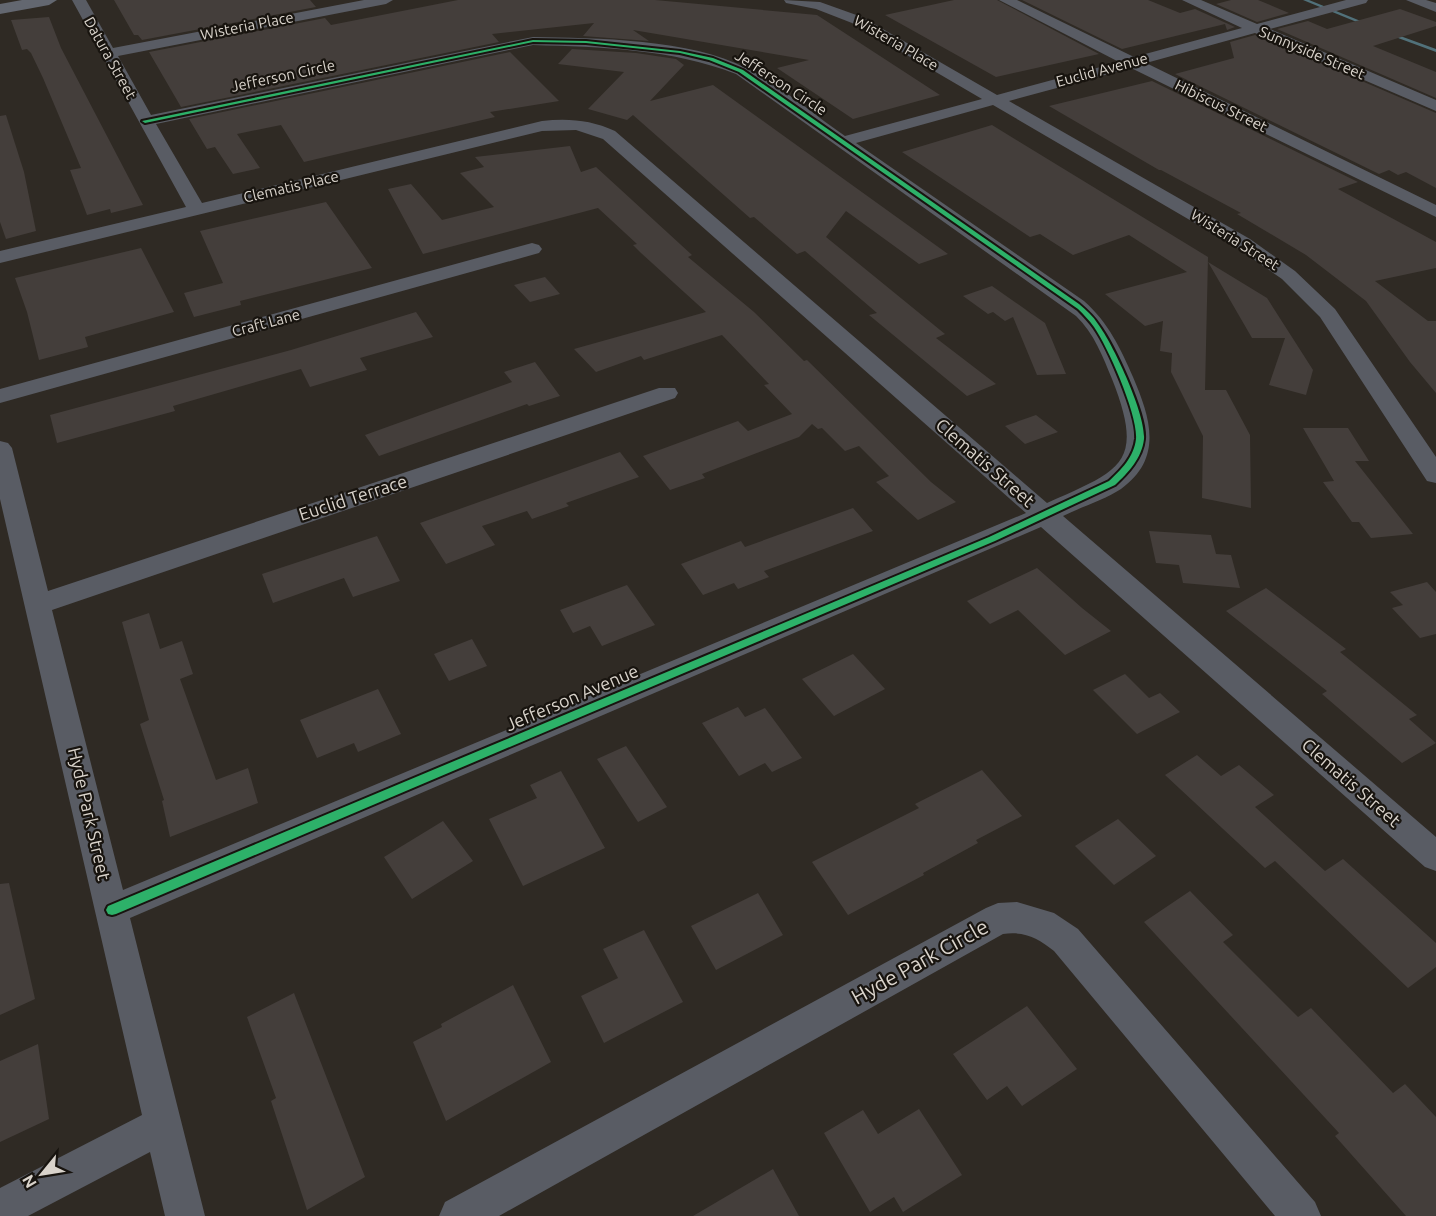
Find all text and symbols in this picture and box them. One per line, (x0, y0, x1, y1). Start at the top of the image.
street label: Wisteria Place (199, 8, 295, 43)
street label: Wisteria Place (851, 12, 942, 74)
street label: Datura Street (81, 14, 140, 102)
street label: Sunnyside Street (1257, 23, 1368, 83)
street label: Jefferson Circle (732, 47, 830, 119)
street label: Euclid Avenue (1054, 49, 1150, 90)
street label: Jefferson Circle (229, 56, 337, 95)
street label: Hibiscus Street (1172, 76, 1270, 135)
street label: Clematis Place (242, 167, 340, 206)
street label: Wisteria Street (1188, 206, 1283, 274)
street label: Craft Lane (230, 305, 302, 340)
street label: Clematis Street (932, 414, 1039, 511)
street label: Euclid Terrace (296, 470, 409, 524)
street label: Jefferson Avenue (502, 660, 641, 734)
street label: Clematis Street (1298, 734, 1405, 831)
street label: Hyde Park Street (65, 745, 115, 882)
street label: Hyde Park Circle (847, 914, 992, 1009)
north arrow (12, 1144, 72, 1204)
text: N (18, 1172, 40, 1191)

